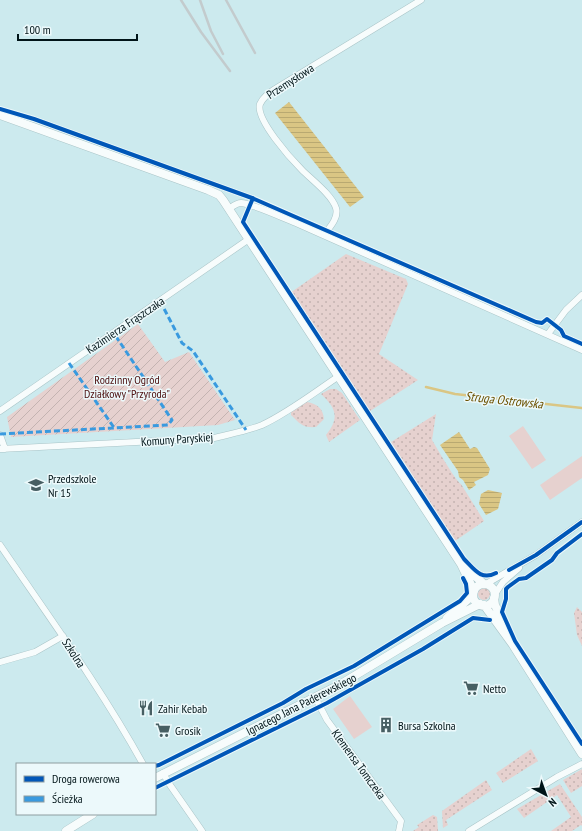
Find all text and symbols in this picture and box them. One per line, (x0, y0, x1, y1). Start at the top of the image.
scale bar (18, 16, 137, 42)
text: 100 m (24, 22, 51, 37)
street label: Przemysłowa (263, 60, 317, 102)
street label: Kazimierza Frąszczaka (83, 293, 167, 357)
park label: Rodzinny Ogród Działkowy "Przyroda" (84, 372, 170, 401)
water label: Struga Ostrowska (464, 387, 545, 413)
street label: Komuny Paryskiej (140, 429, 214, 449)
place label: Przedszkole Nr 15 (48, 471, 97, 500)
school or university icon: Przedszkole Nr 15 (27, 476, 45, 494)
street label: Szkolna (59, 635, 89, 671)
street label: Ignacego Jana Paderewskiego (243, 670, 359, 738)
supermarket icon: Netto (462, 679, 480, 697)
place label: Netto (483, 681, 506, 696)
restaurant icon: Zahir Kebab (137, 699, 155, 717)
place label: Zahir Kebab (158, 701, 207, 716)
building icon: Bursa Szkolna (377, 716, 395, 734)
place label: Bursa Szkolna (398, 718, 456, 733)
supermarket icon: Grosik (154, 721, 172, 739)
place label: Grosik (175, 723, 201, 738)
street label: Klemensa Tomczeka (329, 726, 389, 802)
legend (16, 763, 156, 815)
text: Droga rowerowa (52, 771, 120, 786)
north arrow (526, 775, 566, 815)
text: Ścieżka (52, 791, 83, 806)
text: N (546, 795, 559, 810)

